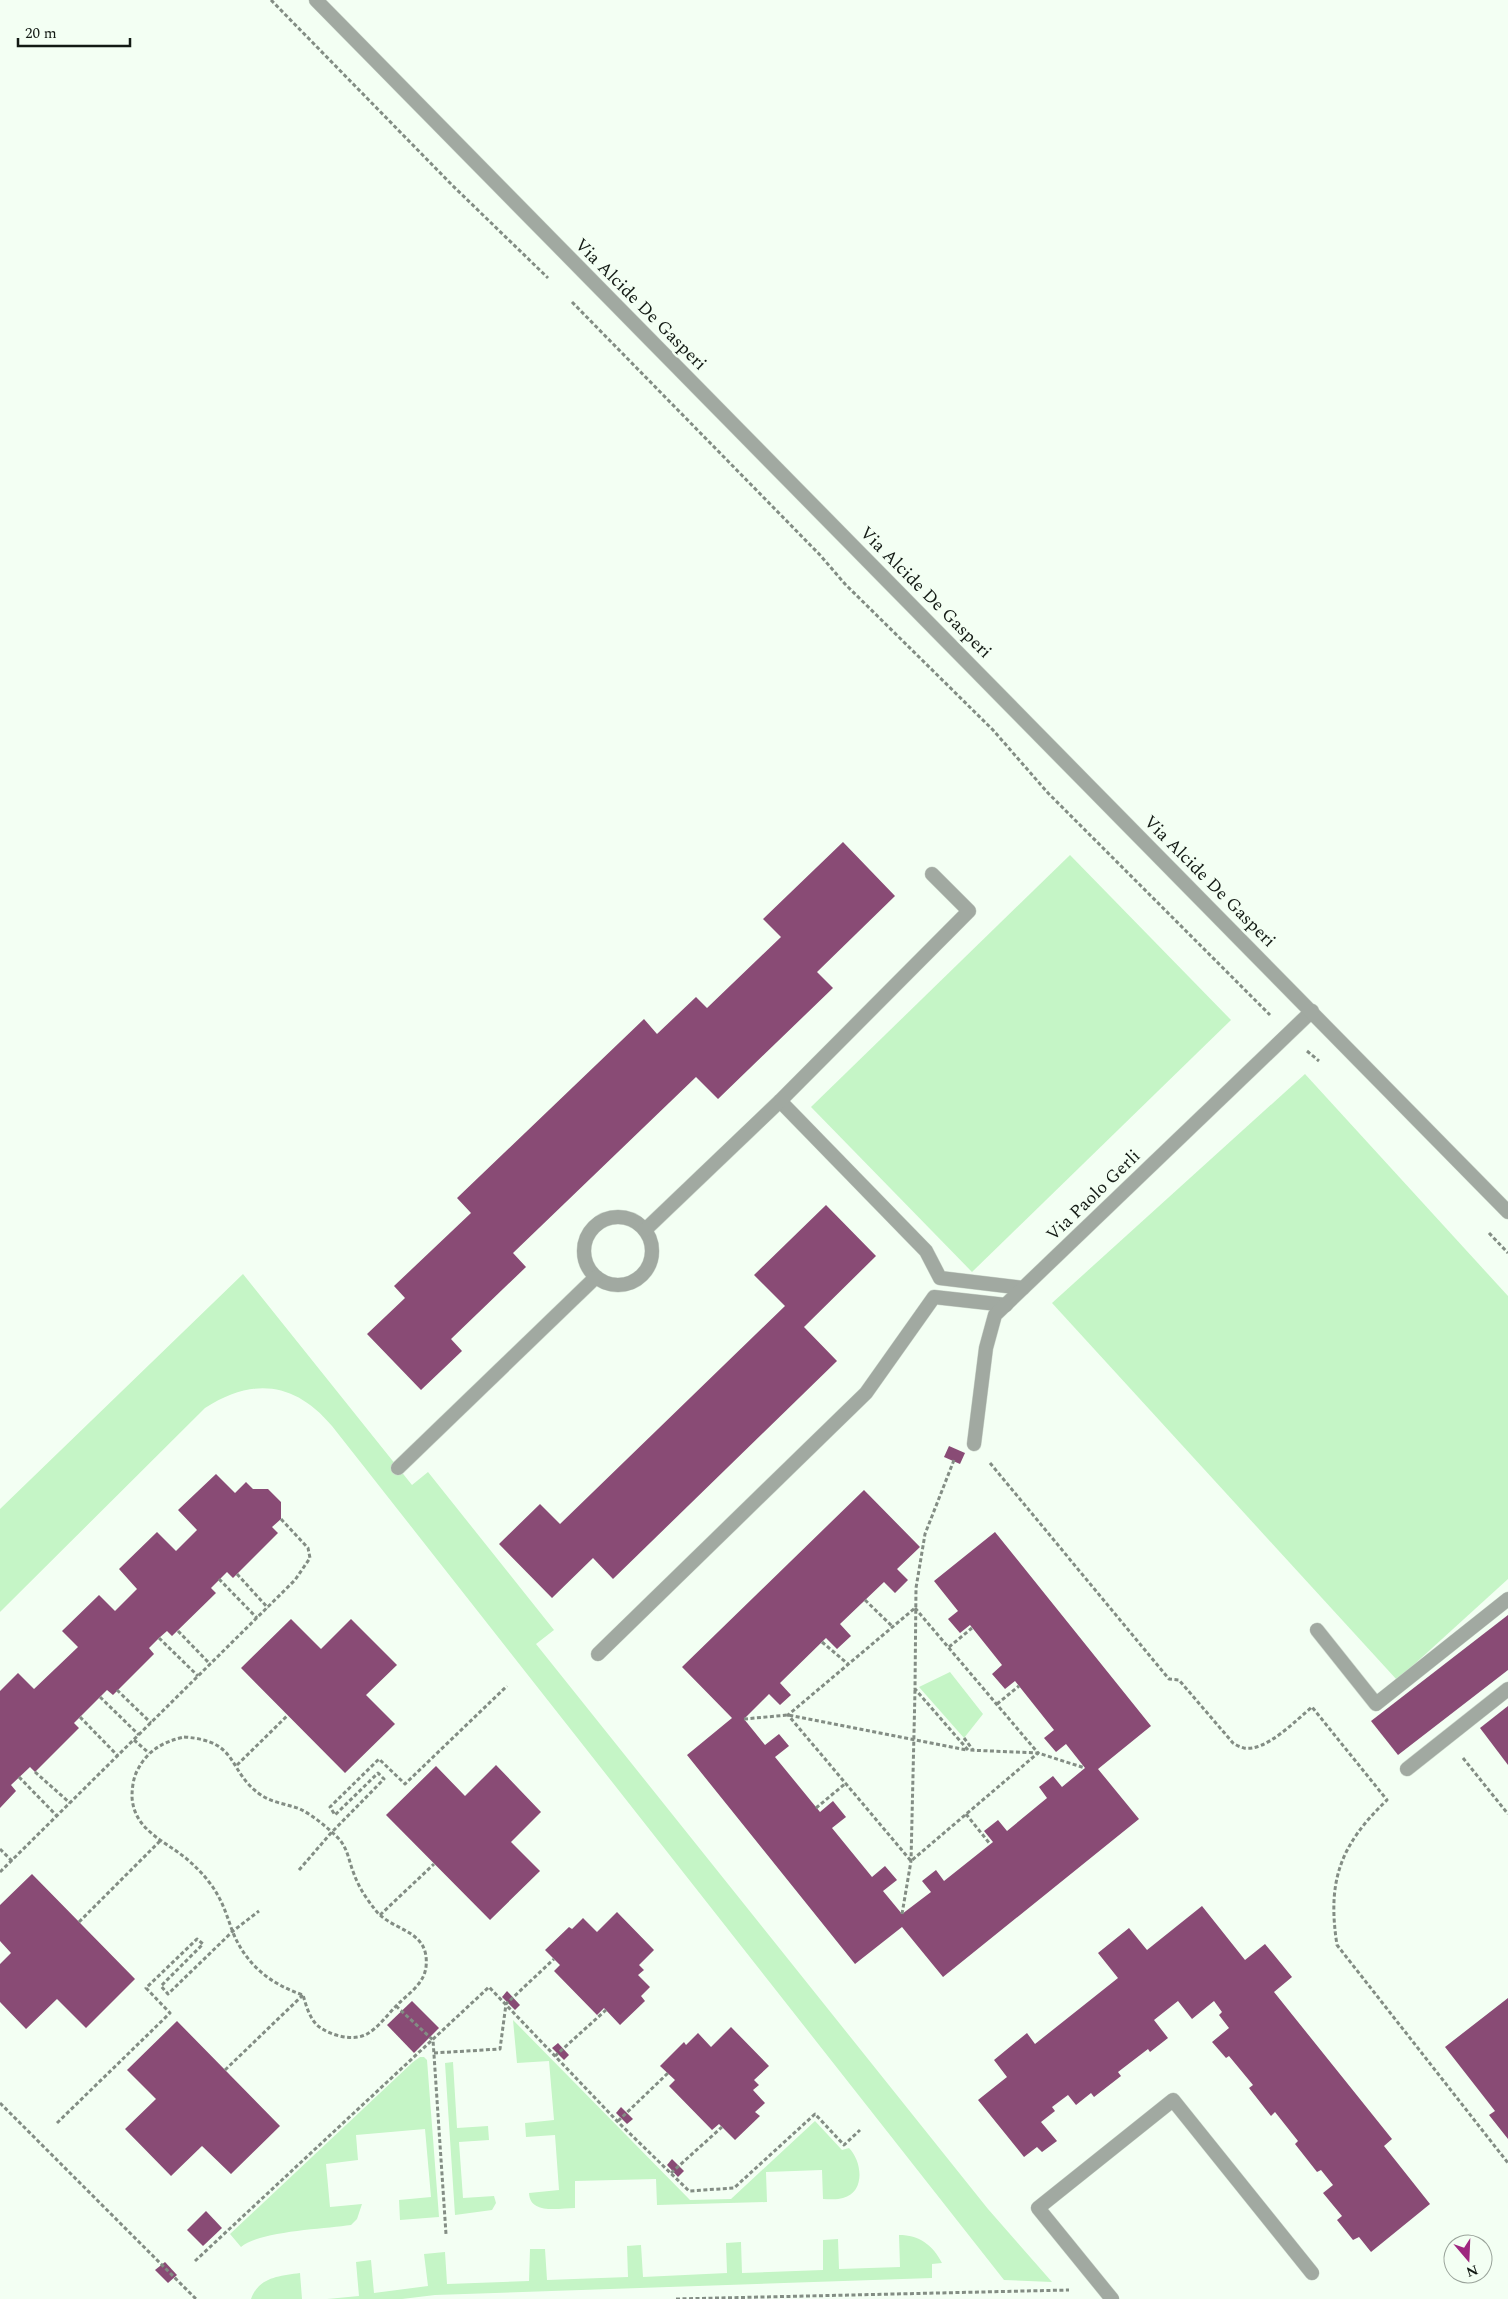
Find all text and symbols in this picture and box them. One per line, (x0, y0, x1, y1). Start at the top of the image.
scale bar (18, 15, 130, 47)
text: 20 m (25, 22, 57, 45)
street label: Via Alcide De Gasperi (568, 232, 713, 377)
street label: Via Alcide De Gasperi (853, 520, 998, 665)
street label: Via Alcide De Gasperi (1137, 809, 1282, 954)
street label: Via Paolo Gerli (1040, 1143, 1147, 1247)
north arrow (1443, 2234, 1493, 2284)
text: N (1463, 2259, 1481, 2283)

